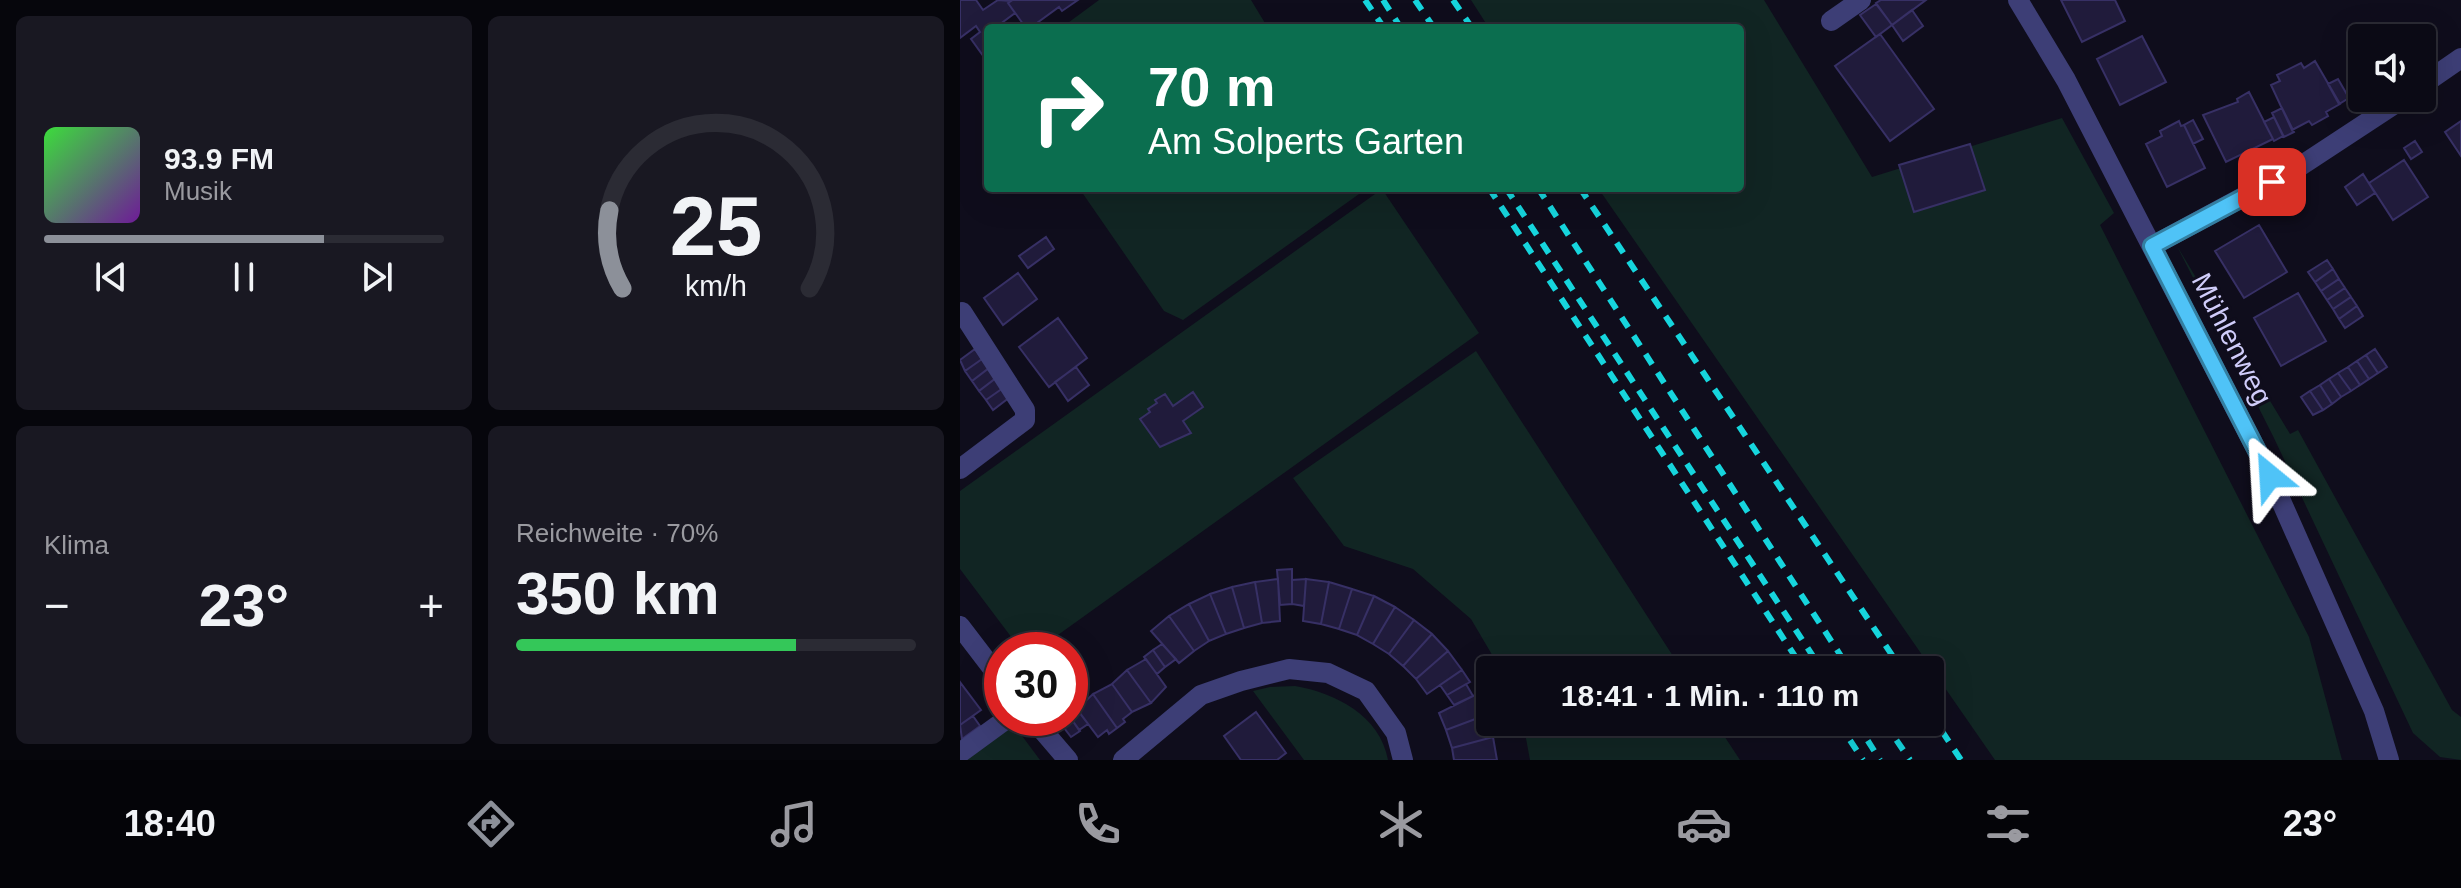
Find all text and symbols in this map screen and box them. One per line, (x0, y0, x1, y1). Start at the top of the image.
map controls (2348, 24, 2436, 112)
button: sound (2348, 24, 2436, 112)
text: 70 m (1148, 55, 1276, 118)
icon: right (1016, 56, 1120, 160)
text: Am Solperts Garten (1148, 121, 1464, 162)
text: 93.9 FM (164, 142, 274, 175)
pin (2238, 148, 2306, 216)
icon: arrive (2250, 160, 2294, 204)
text: Musik (164, 176, 232, 206)
text: 25 (670, 179, 762, 272)
icon: previous (89, 255, 133, 299)
icon: pause (222, 255, 266, 299)
icon: next (355, 255, 399, 299)
street label: Mühlenweg (2186, 268, 2278, 410)
text: km/h (685, 270, 747, 302)
position arrow (2228, 434, 2312, 518)
text: Reichweite · 70% (516, 518, 718, 548)
text: Klima (44, 530, 109, 560)
text: 350 km (516, 560, 720, 627)
text: 23° (199, 572, 289, 639)
text: − (44, 581, 70, 630)
text: + (418, 581, 444, 630)
speed limit sign: 30 (984, 632, 1088, 736)
text: 18:41 · 1 Min. · 110 m (1561, 679, 1859, 712)
icon: directions (463, 796, 519, 852)
icon: music (766, 796, 822, 852)
icon: phone (1070, 796, 1126, 852)
icon: climate (1373, 796, 1429, 852)
icon: car (1676, 796, 1732, 852)
icon: filters (1980, 796, 2036, 852)
text: 18:40 (124, 803, 216, 844)
text: 23° (2283, 803, 2337, 844)

